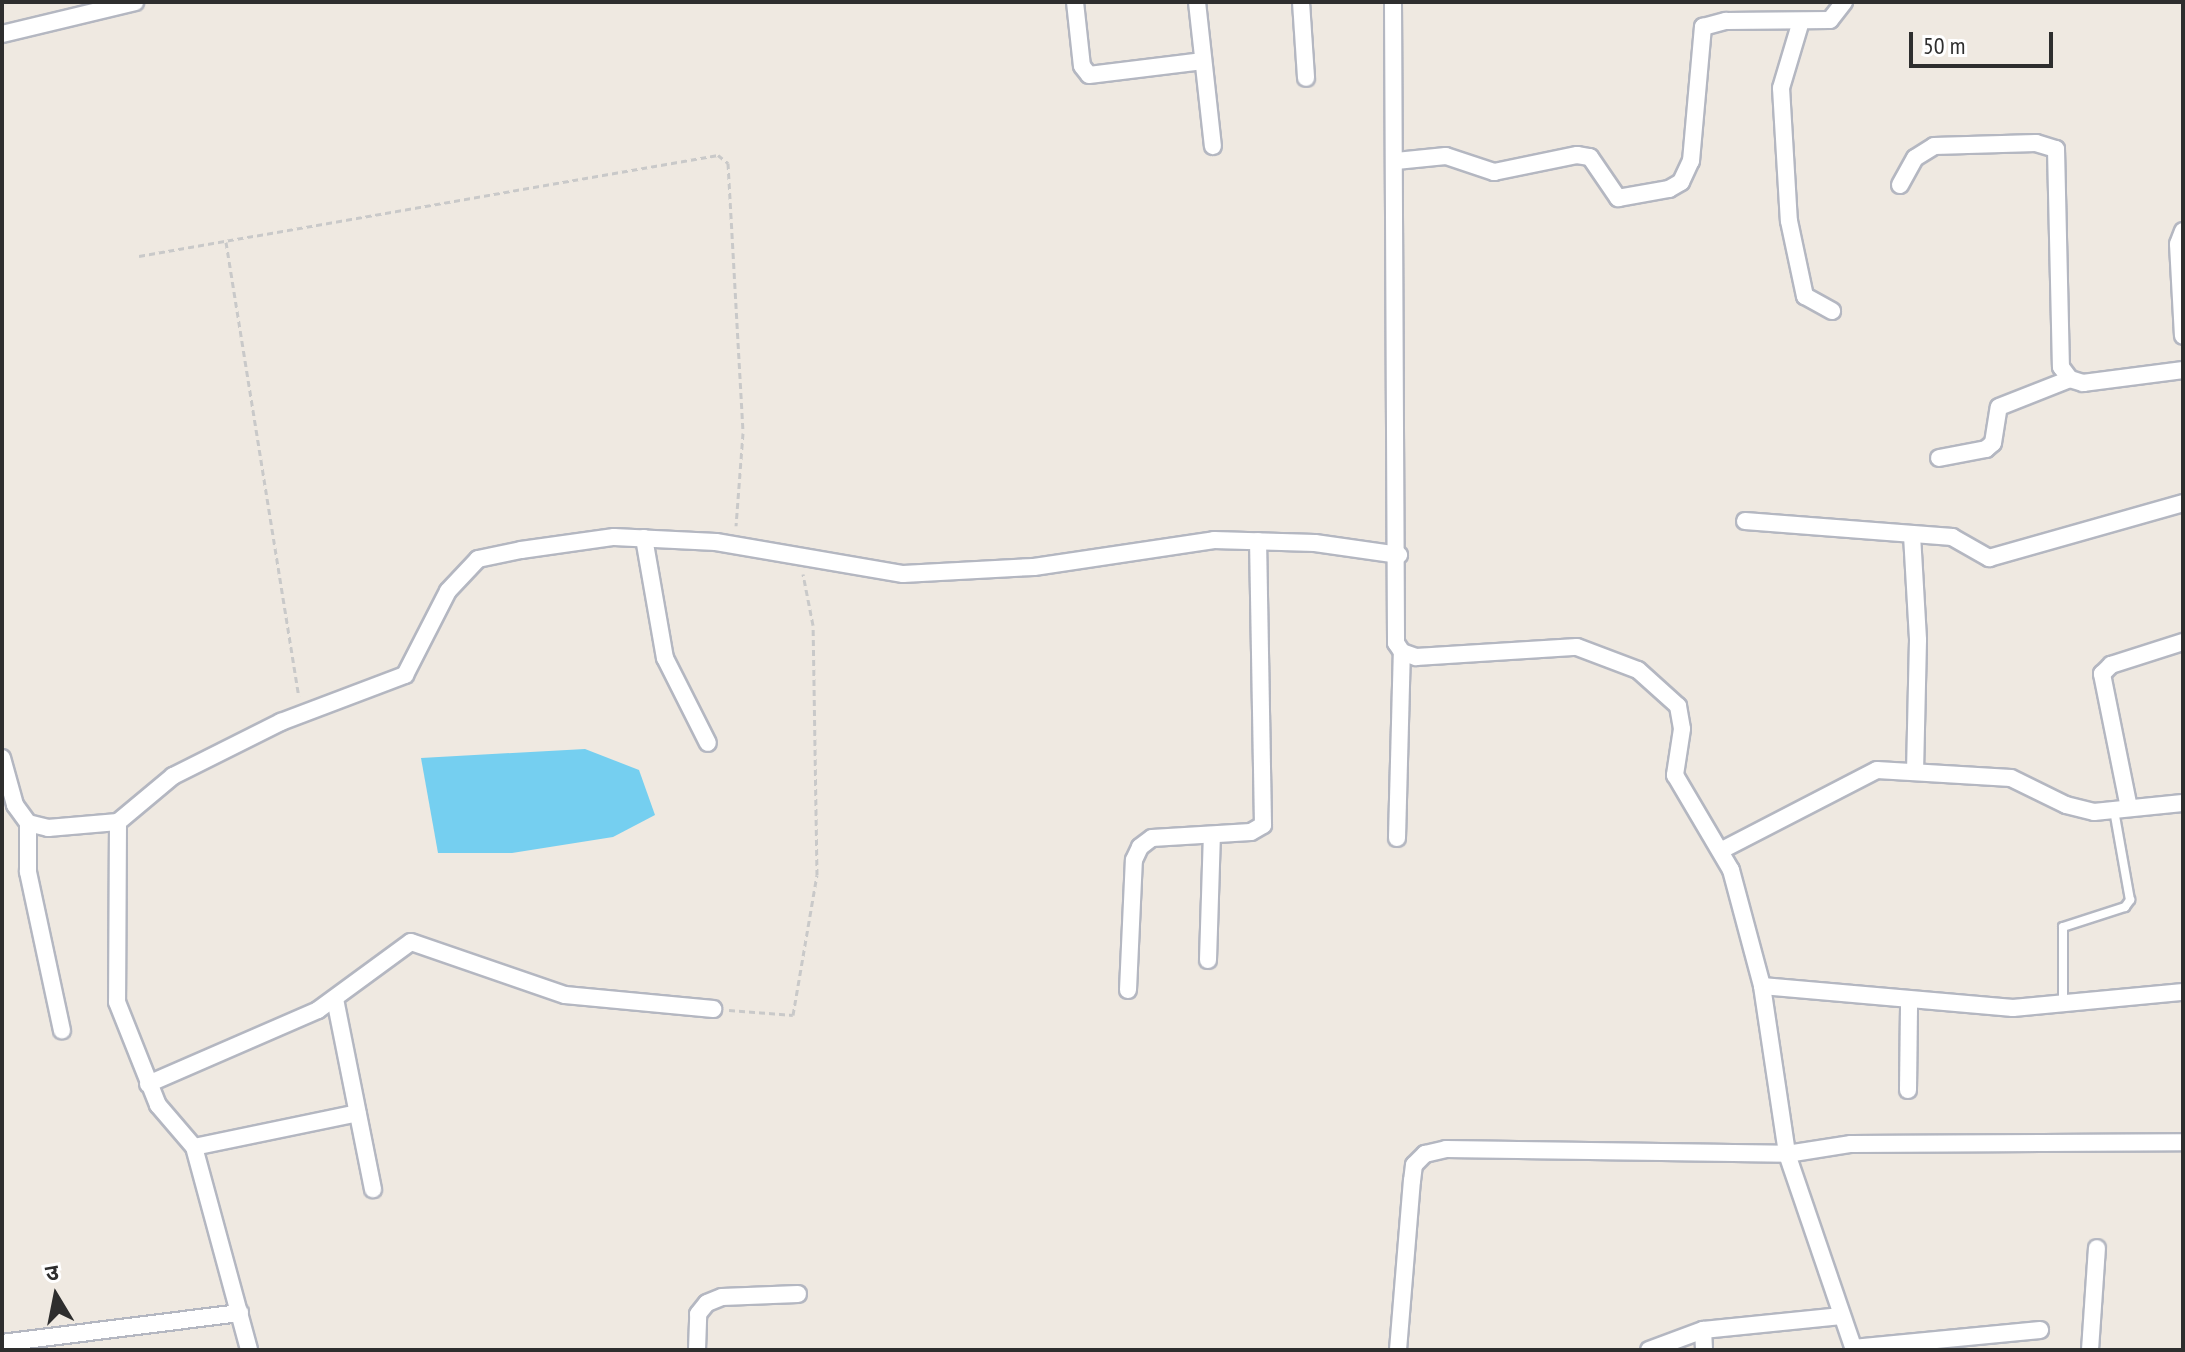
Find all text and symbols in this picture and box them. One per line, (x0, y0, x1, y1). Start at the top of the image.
scale bar (1913, 16, 2057, 66)
text: 50 m (1923, 30, 1965, 61)
north arrow (16, 1256, 96, 1336)
text: उ (43, 1257, 61, 1287)

